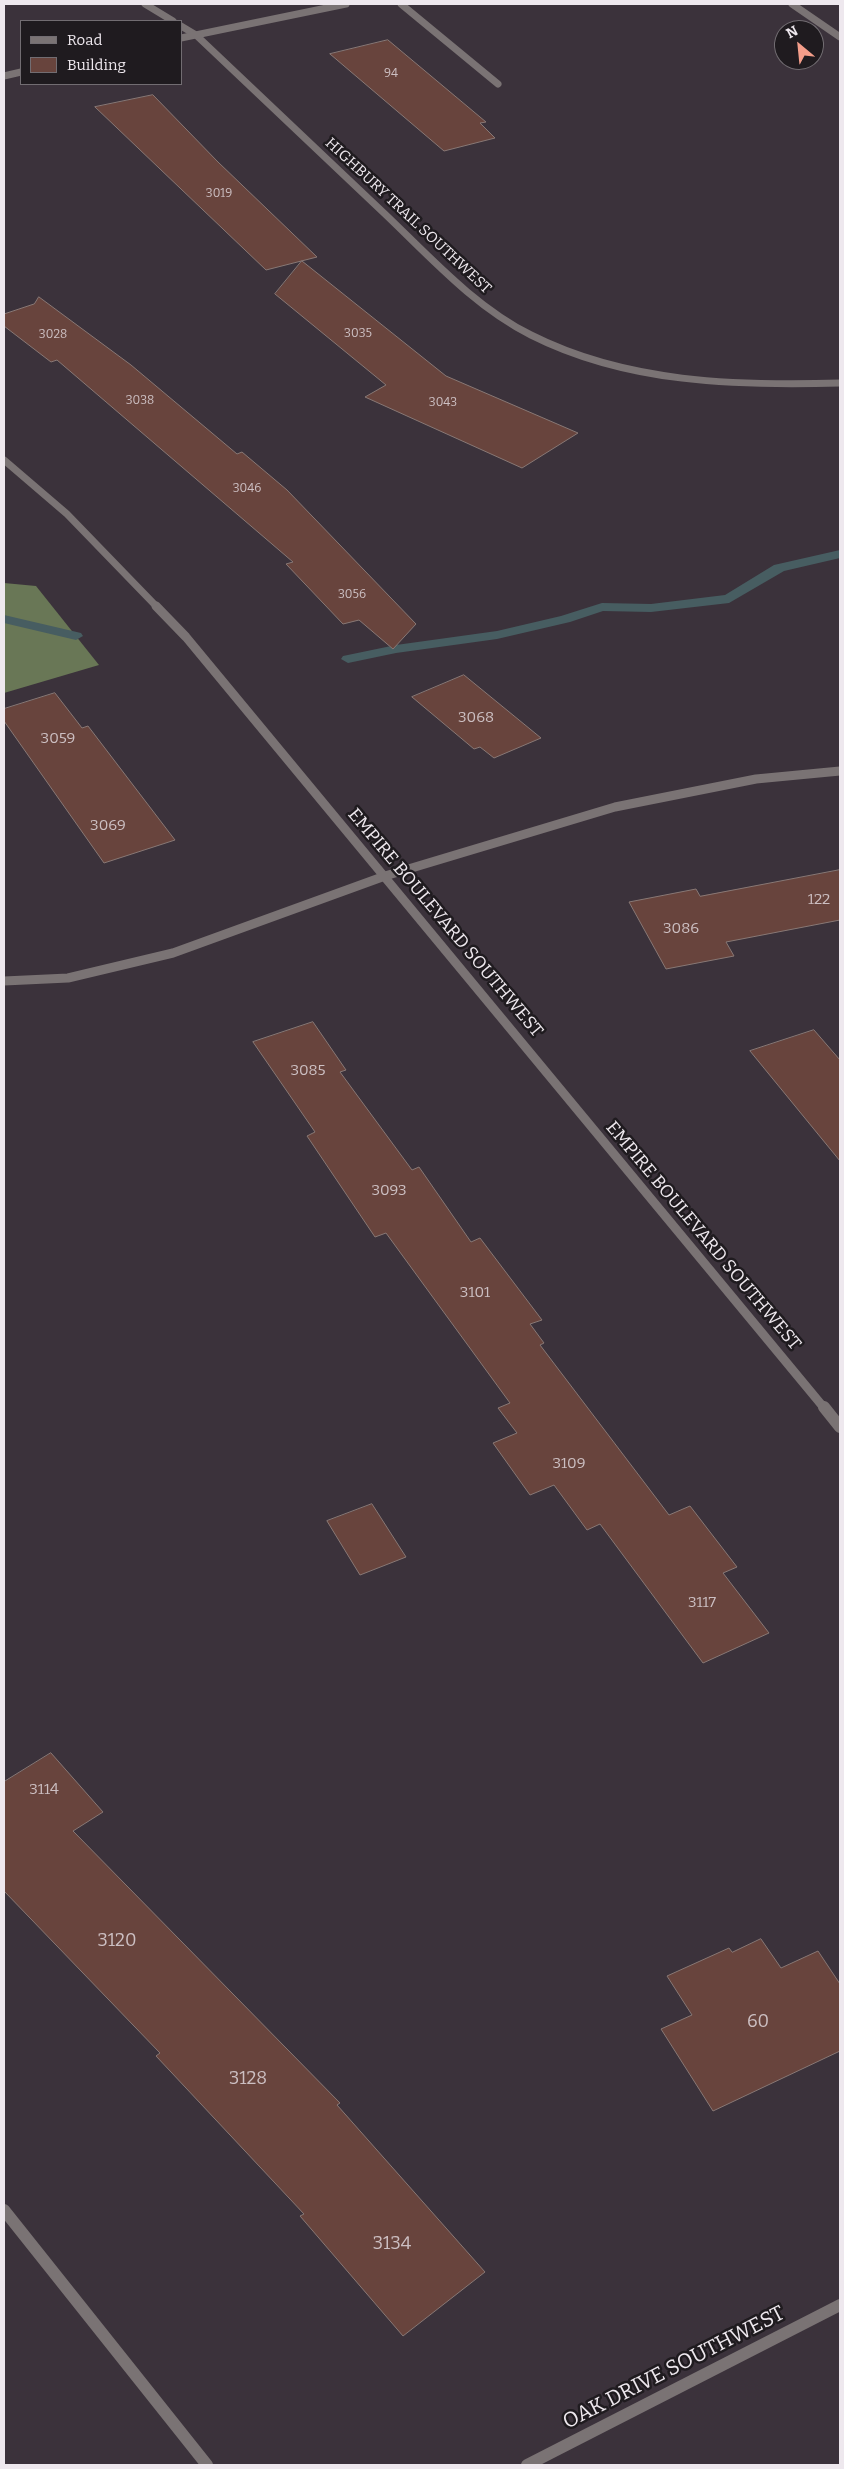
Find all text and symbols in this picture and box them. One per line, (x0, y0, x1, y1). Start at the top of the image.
legend (20, 20, 182, 85)
north arrow (774, 20, 824, 70)
text: N (783, 22, 801, 42)
text: Road (67, 31, 102, 49)
text: Building (67, 56, 126, 74)
house number: 94 (384, 67, 398, 81)
street label: HIGHBURY TRAIL SOUTHWEST (321, 134, 495, 298)
house number: 3019 (206, 187, 232, 201)
house number: 3035 (344, 327, 372, 341)
house number: 3028 (39, 328, 67, 342)
house number: 3038 (126, 394, 154, 408)
house number: 3043 (429, 396, 457, 410)
house number: 3046 (233, 482, 261, 496)
house number: 3056 (338, 588, 366, 602)
house number: 3068 (458, 709, 494, 727)
house number: 3059 (41, 730, 75, 748)
street label: EMPIRE BOULEVARD SOUTHWEST (343, 804, 547, 1042)
house number: 3069 (90, 817, 126, 835)
house number: 122 (808, 891, 830, 909)
house number: 3086 (663, 920, 699, 938)
house number: 3085 (290, 1062, 326, 1080)
street label: EMPIRE BOULEVARD SOUTHWEST (601, 1117, 805, 1355)
house number: 3093 (371, 1182, 407, 1200)
house number: 3101 (460, 1284, 490, 1302)
house number: 3109 (552, 1455, 586, 1473)
house number: 3117 (688, 1594, 716, 1612)
house number: 3114 (29, 1781, 59, 1799)
house number: 3120 (98, 1930, 136, 1952)
house number: 60 (747, 2011, 769, 2033)
house number: 3128 (229, 2068, 267, 2090)
house number: 3134 (373, 2233, 411, 2255)
street label: OAK DRIVE SOUTHWEST (559, 2301, 789, 2435)

